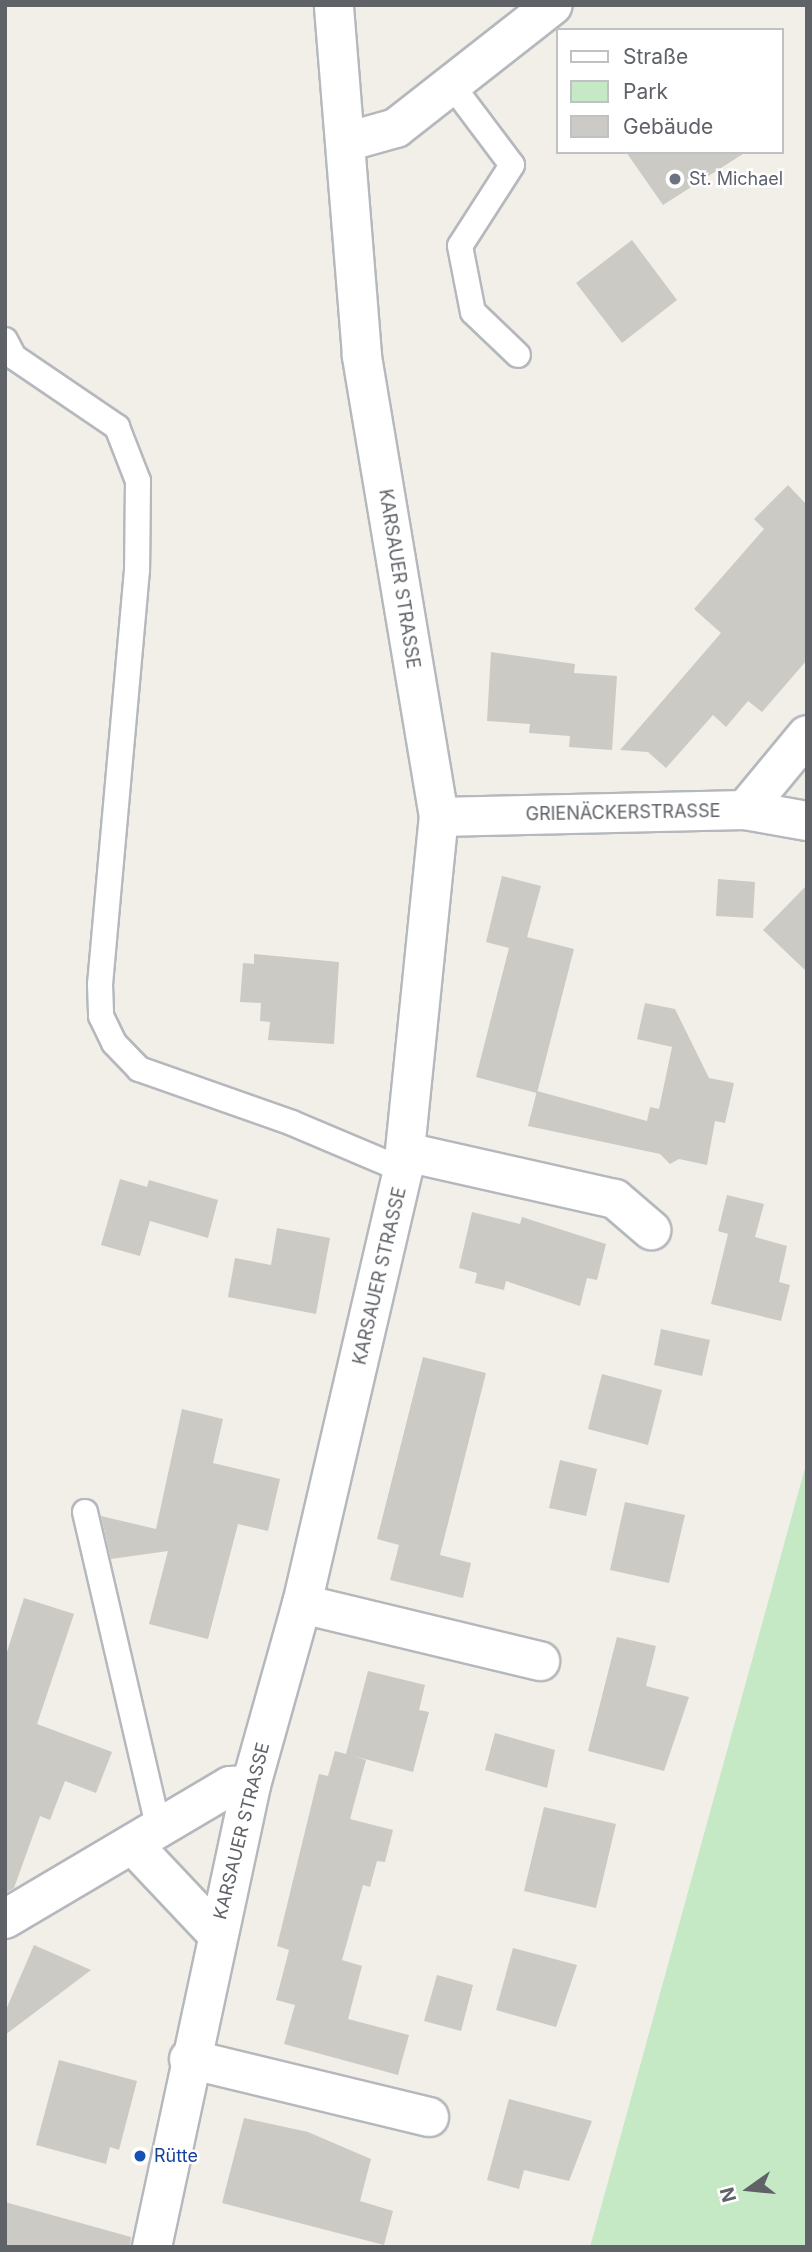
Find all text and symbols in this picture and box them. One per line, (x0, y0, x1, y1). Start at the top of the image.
legend (556, 28, 784, 154)
text: Straße (623, 44, 688, 69)
text: Park (623, 79, 668, 104)
text: Gebäude (623, 114, 713, 139)
place label: St. Michael (689, 168, 783, 190)
marker: St. Michael (667, 171, 683, 187)
street label: KARSAUER STRASSE (374, 488, 424, 670)
street label: GRIENÄCKERSTRASSE (525, 801, 721, 825)
street label: KARSAUER STRASSE (349, 1185, 411, 1367)
street label: KARSAUER STRASSE (210, 1740, 274, 1922)
place label: Rütte (154, 2145, 198, 2167)
marker: Rütte (132, 2148, 148, 2164)
north arrow (714, 2154, 784, 2224)
text: N (715, 2185, 741, 2205)

